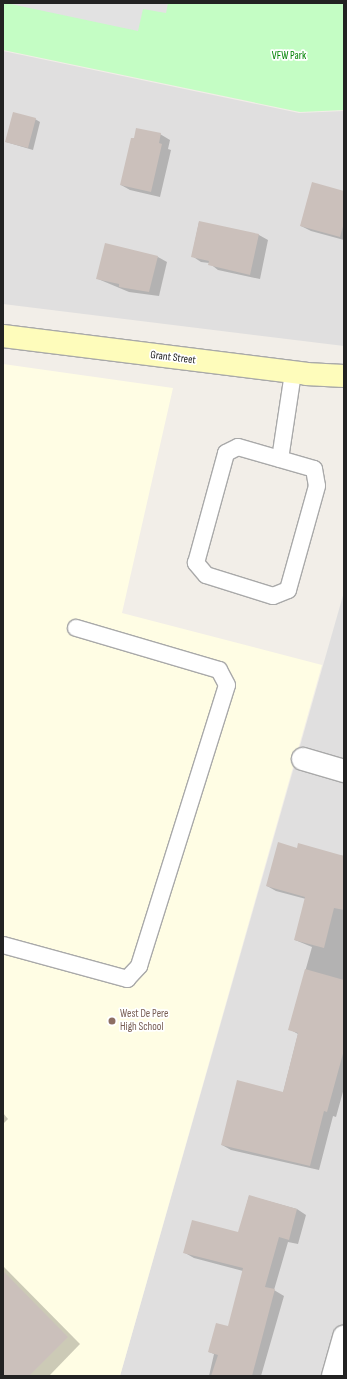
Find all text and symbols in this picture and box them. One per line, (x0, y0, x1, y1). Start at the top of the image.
park label: VFW Park (272, 49, 306, 63)
street label: Grant Street (149, 349, 197, 367)
place label: West De Pere High School (120, 1008, 168, 1034)
marker: West De Pere High School (107, 1016, 117, 1026)

